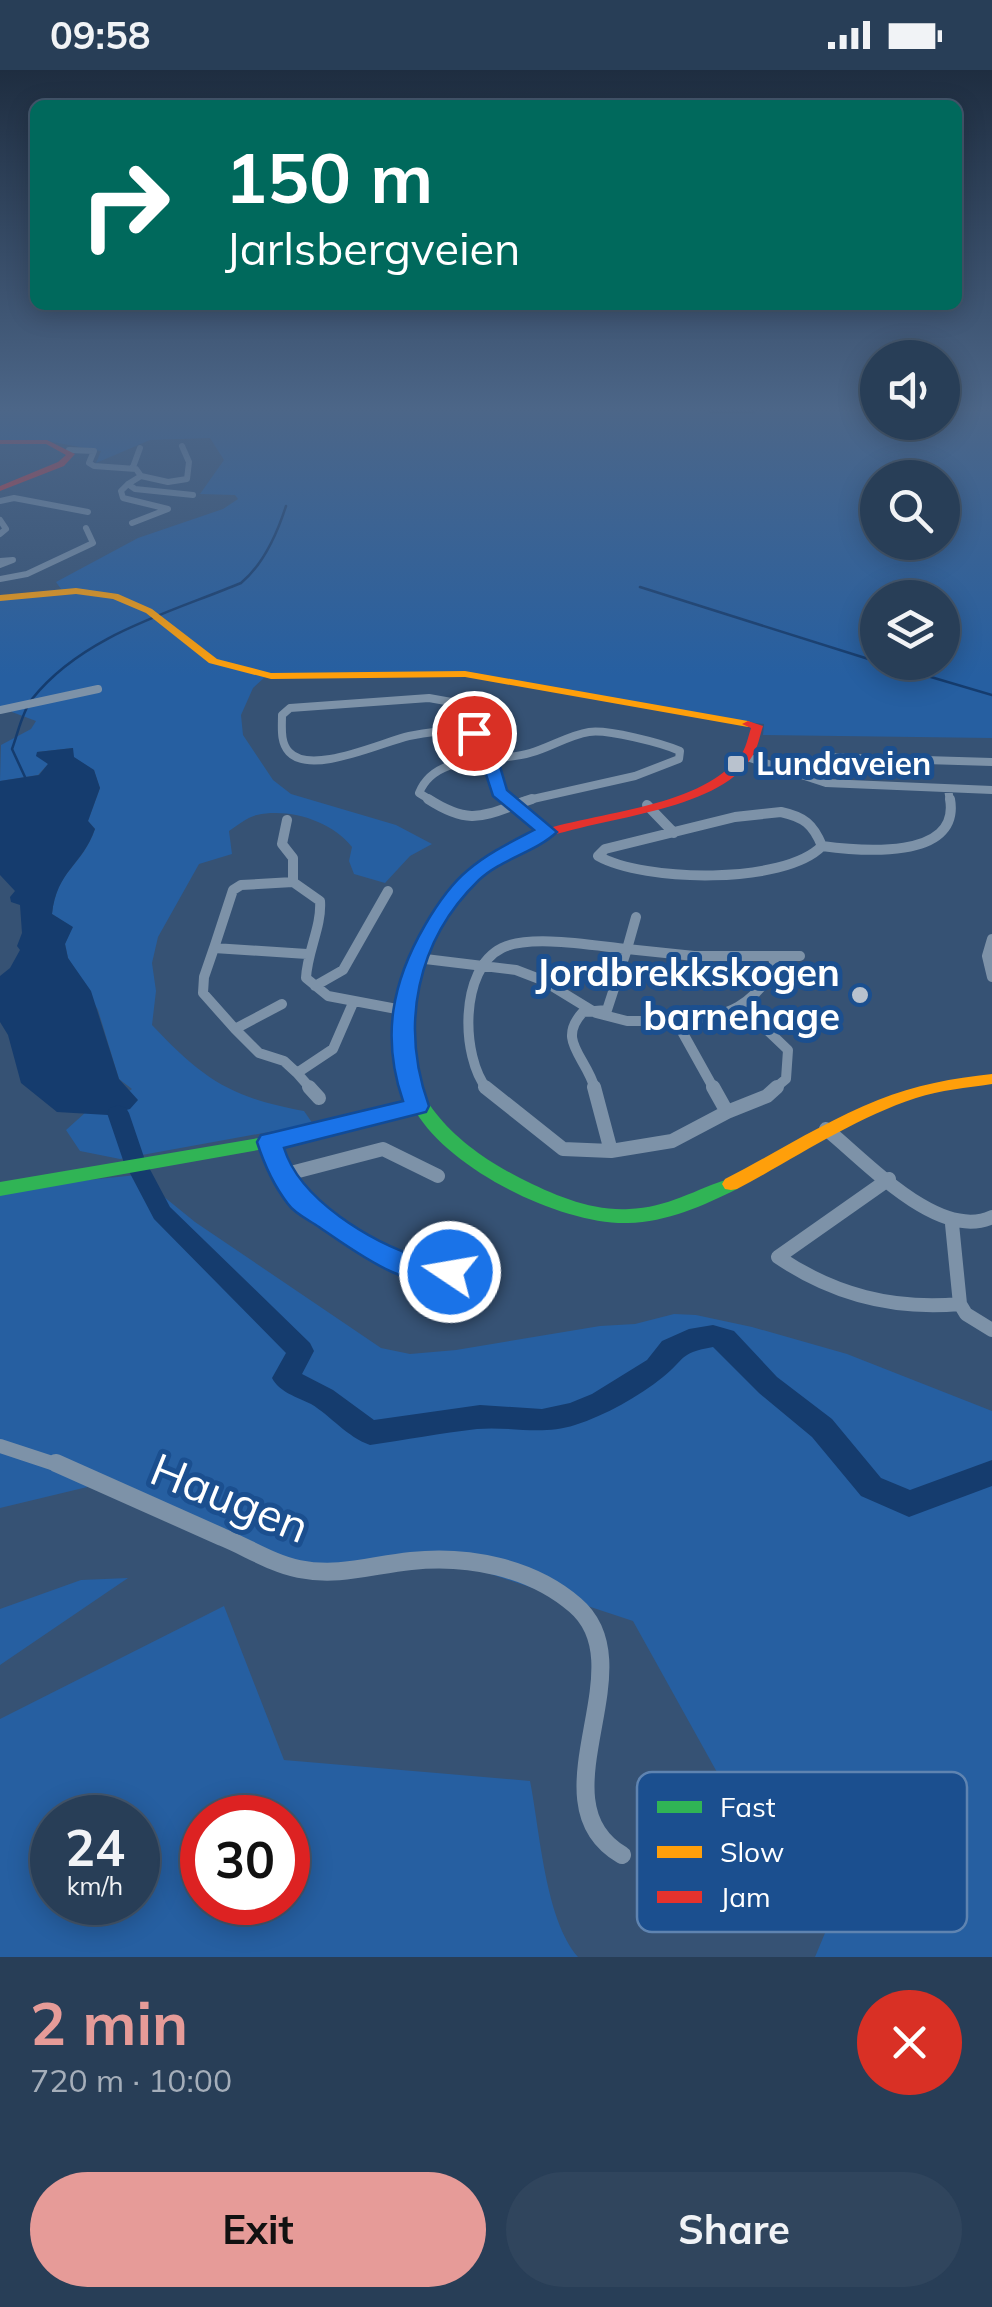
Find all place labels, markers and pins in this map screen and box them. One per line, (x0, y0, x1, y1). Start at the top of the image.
pin (432, 691, 517, 776)
place label: Lundaveien (756, 743, 931, 783)
marker: Lundaveien (725, 753, 747, 775)
place label: Jordbrekkskogen barnehage (535, 948, 840, 1040)
marker: Jordbrekkskogen barnehage (849, 984, 871, 1006)

